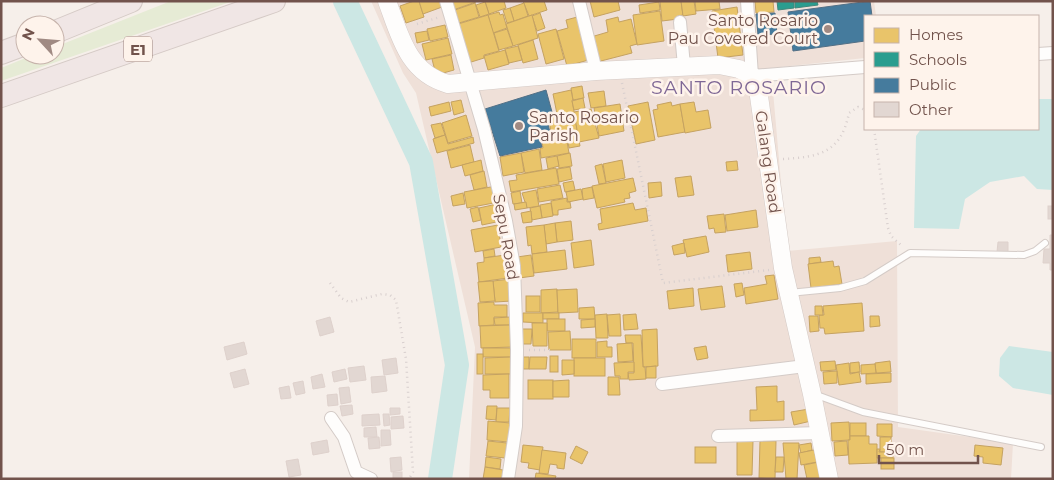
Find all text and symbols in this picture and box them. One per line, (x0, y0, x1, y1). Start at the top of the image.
place label: Santo Rosario Pau Covered Court (668, 11, 818, 48)
north arrow (15, 15, 65, 65)
legend (864, 15, 1039, 130)
marker: Santo Rosario Pau Covered Court (822, 23, 834, 35)
text: N (18, 25, 39, 43)
text: Homes (909, 25, 963, 44)
road number: E1 (124, 36, 152, 62)
text: Schools (909, 50, 967, 69)
text: Public (909, 75, 957, 94)
district label: SANTO ROSARIO (651, 76, 827, 99)
text: Other (909, 100, 953, 119)
place label: Santo Rosario Parish (529, 108, 639, 145)
street label: Galang Road (751, 110, 785, 214)
marker: Santo Rosario Parish (513, 120, 525, 132)
street label: Sepu Road (489, 192, 523, 282)
scale bar (879, 432, 978, 464)
text: 50 m (886, 440, 924, 459)

